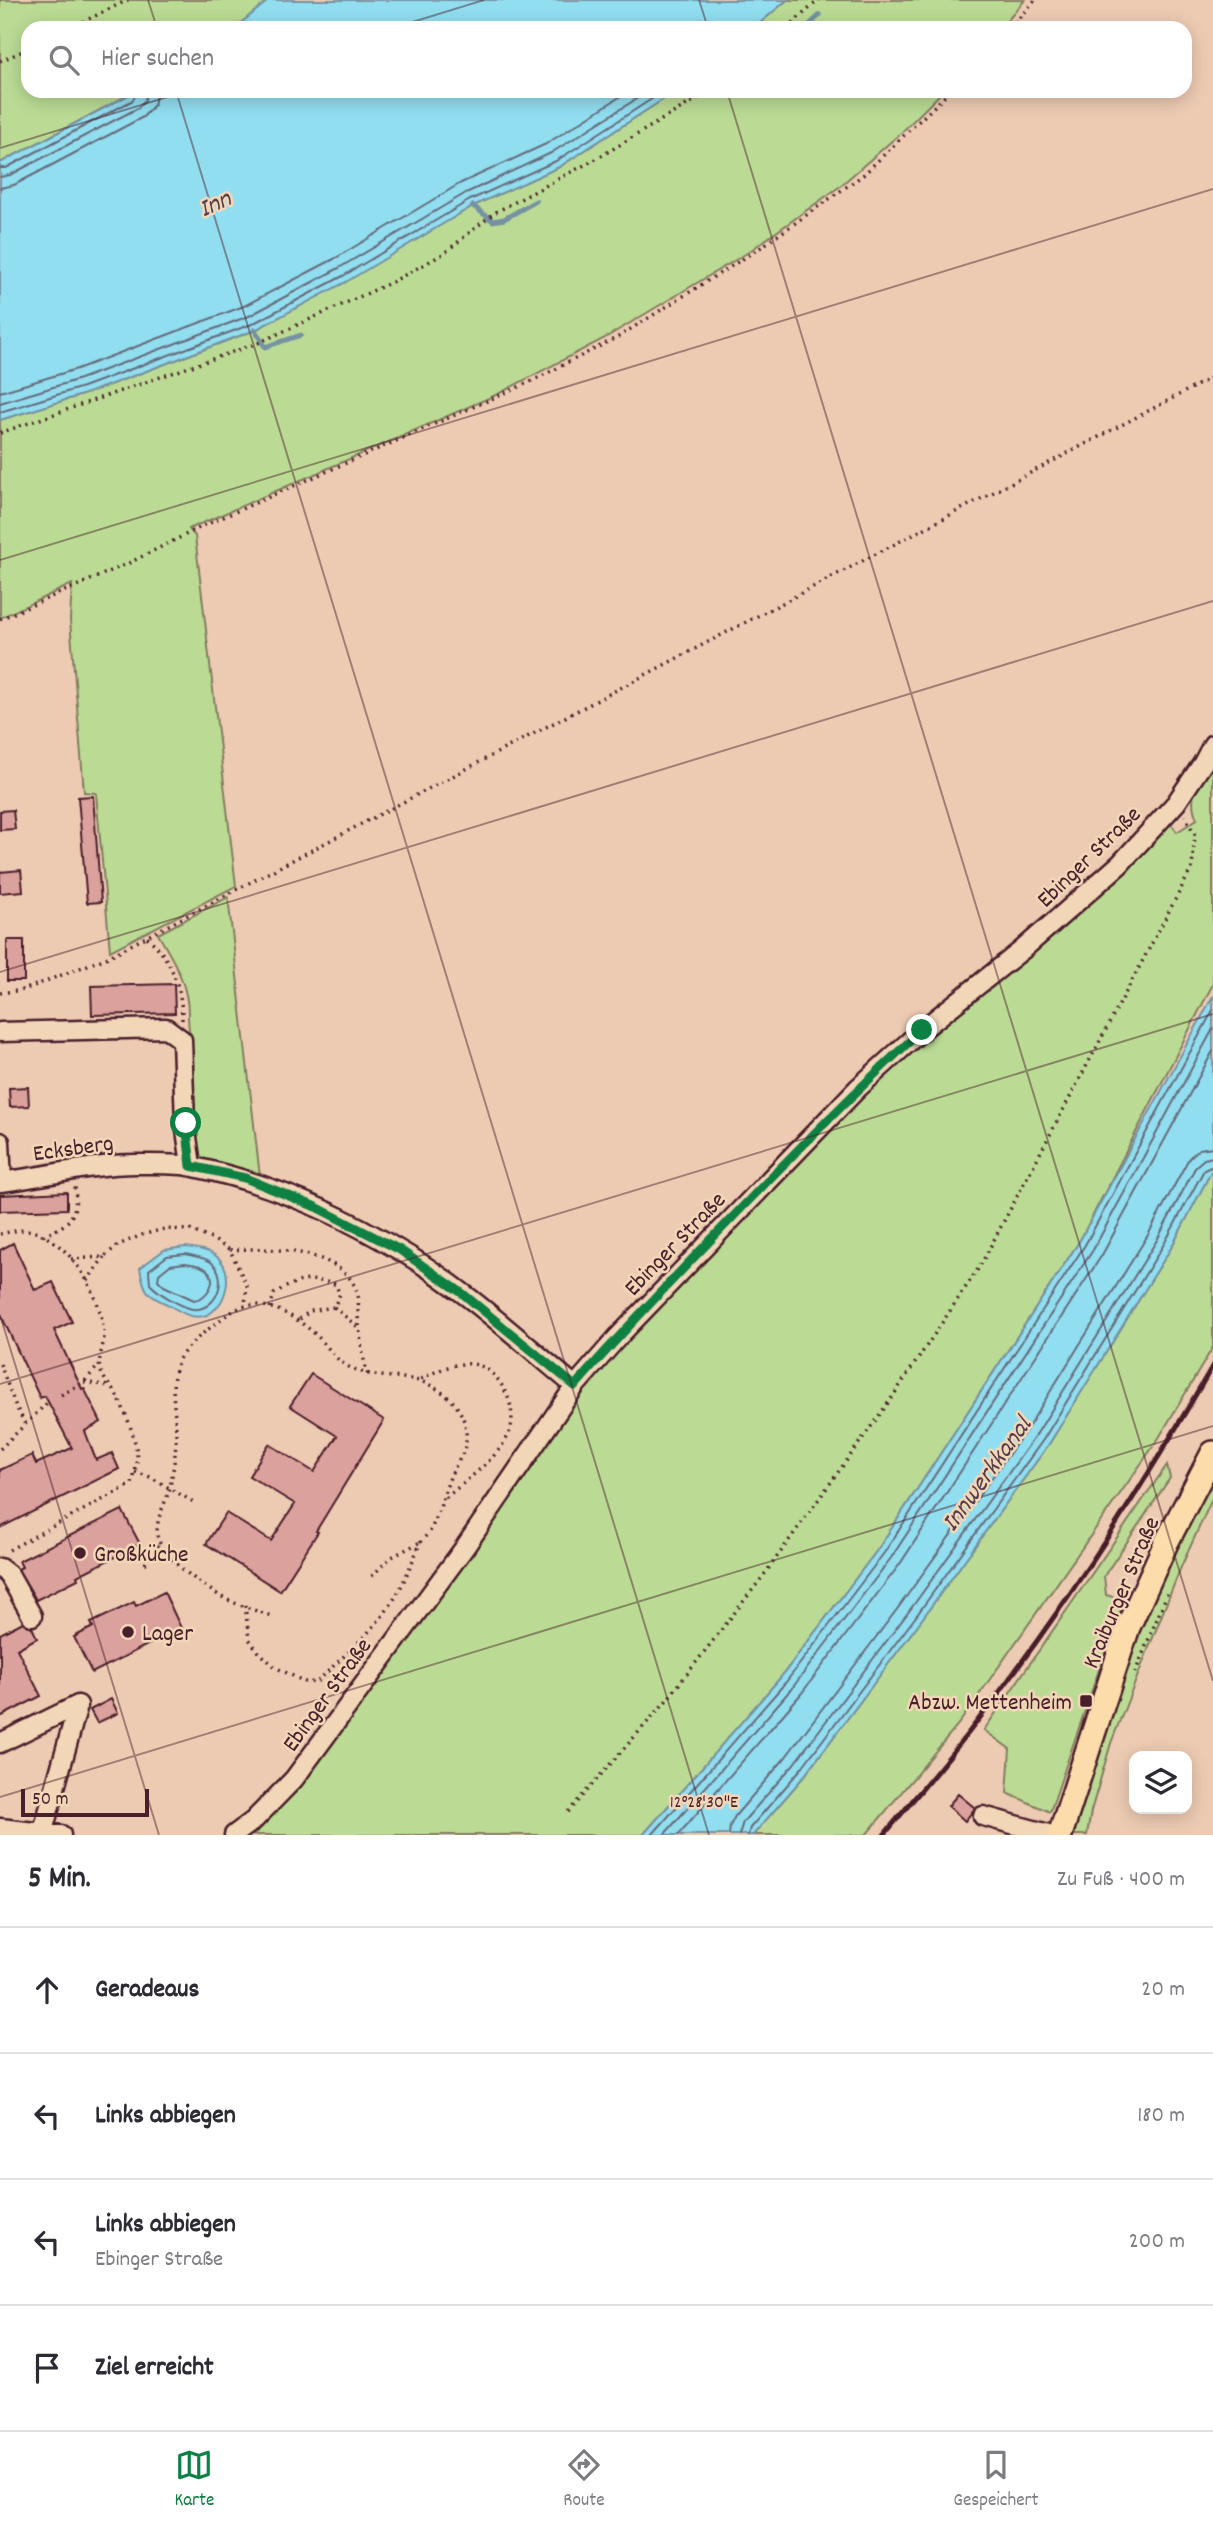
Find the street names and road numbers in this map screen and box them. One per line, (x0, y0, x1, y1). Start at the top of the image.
street label: Ebinger Straße (1030, 799, 1150, 917)
street label: Ecksberg (31, 1128, 116, 1172)
street label: Ebinger Straße (617, 1185, 735, 1305)
street label: Kraiburger Straße (1075, 1512, 1170, 1675)
street label: Ebinger Straße (275, 1632, 382, 1760)

